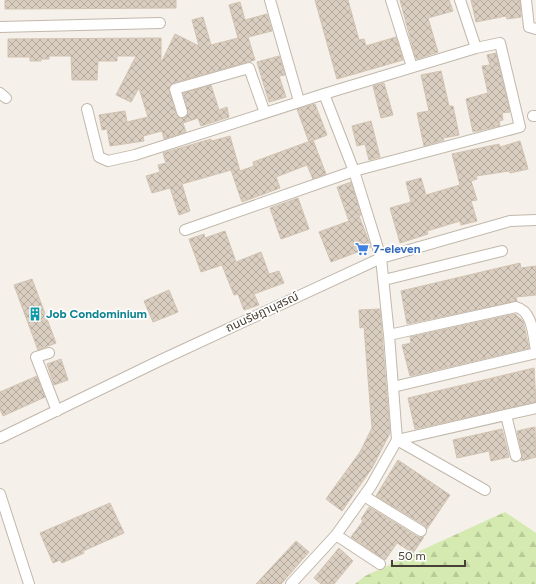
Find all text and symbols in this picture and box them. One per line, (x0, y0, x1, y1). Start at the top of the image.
supermarket icon: 7-eleven (354, 241, 370, 257)
place label: 7-eleven (373, 242, 421, 256)
street label: ถนนรัษฎานุสรณ์ (223, 289, 301, 335)
building icon: Job Condominium (27, 306, 43, 322)
place label: Job Condominium (46, 307, 147, 321)
scale bar (392, 542, 465, 568)
text: 50 m (398, 549, 426, 563)

